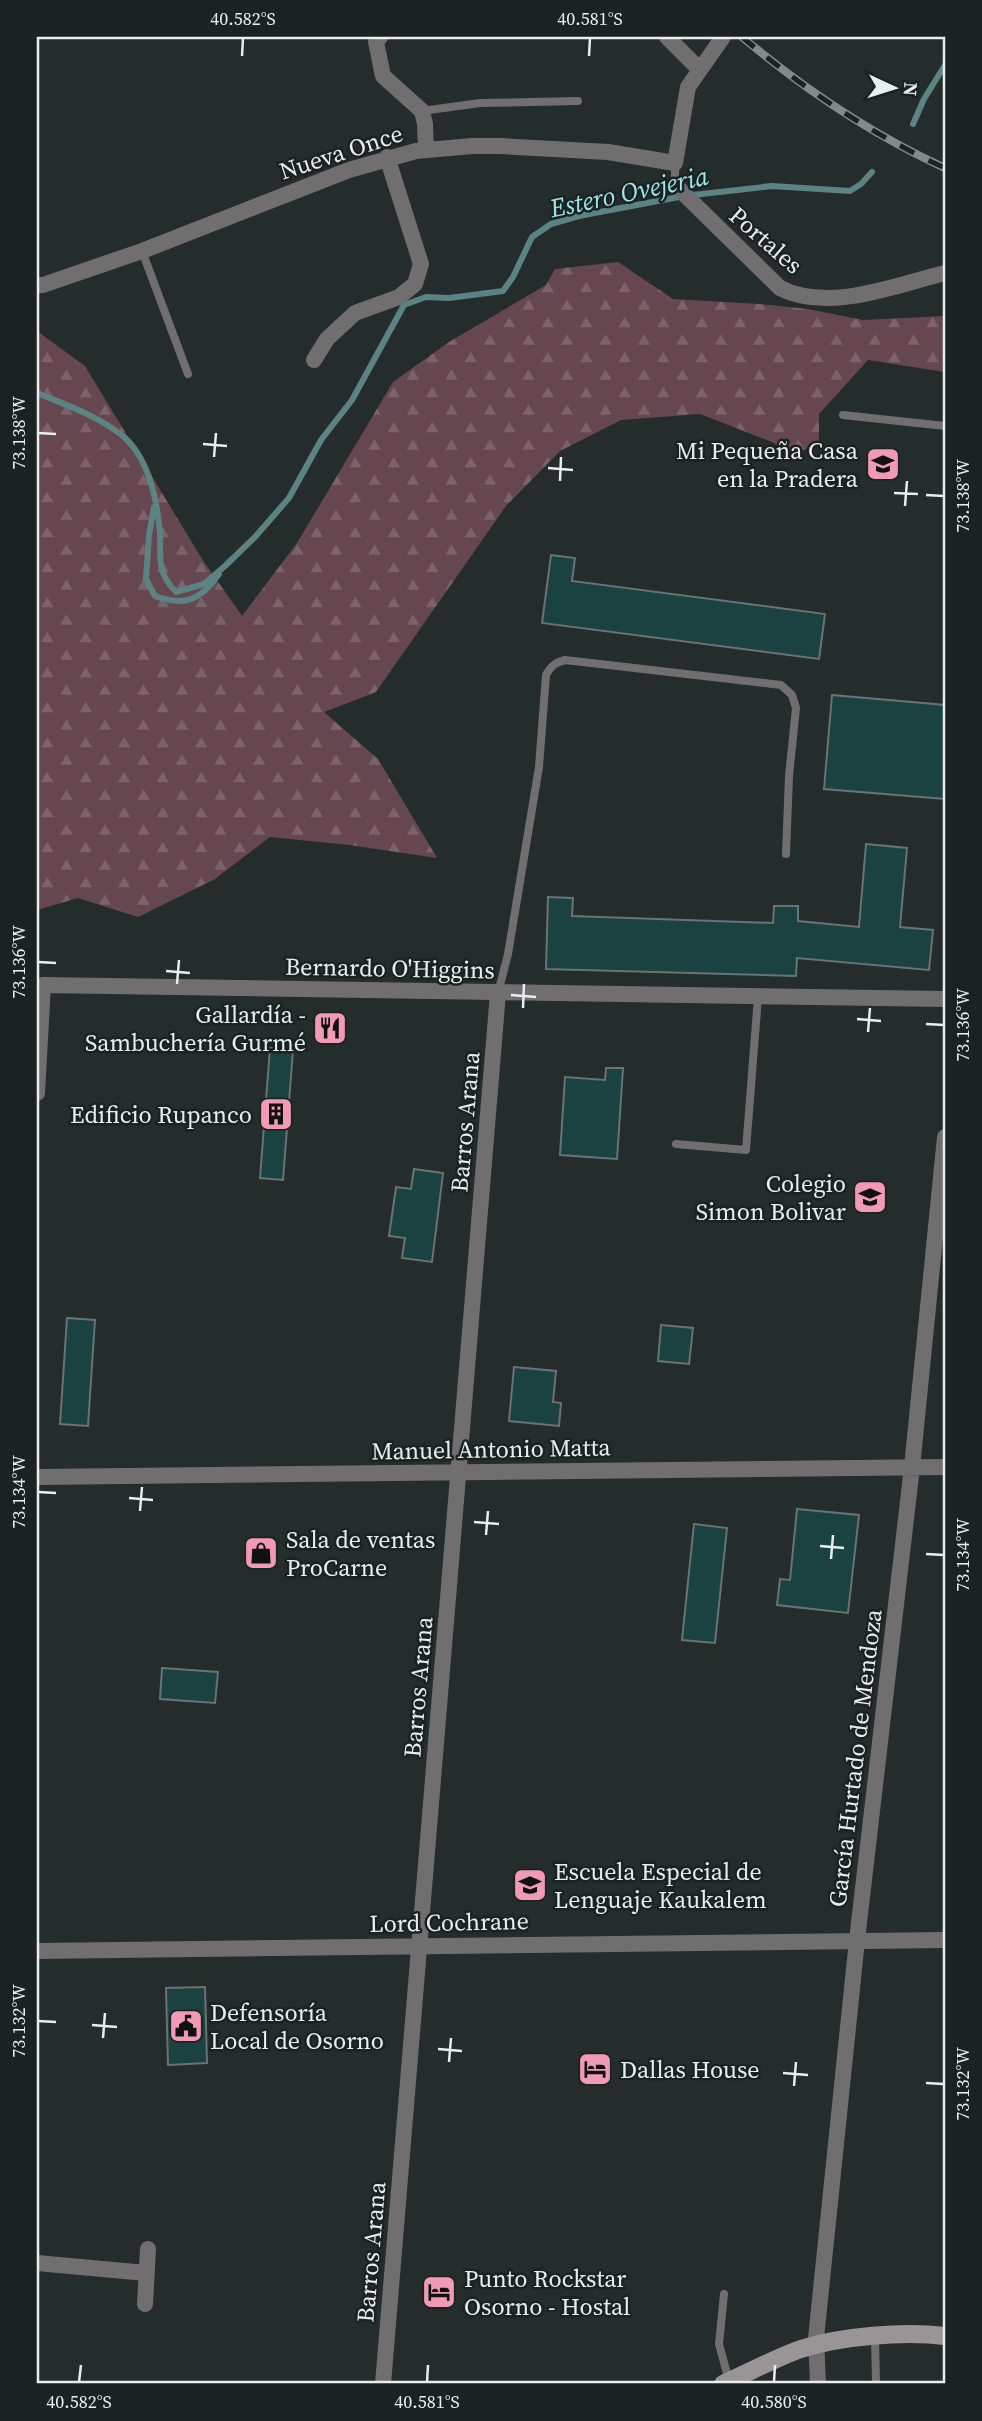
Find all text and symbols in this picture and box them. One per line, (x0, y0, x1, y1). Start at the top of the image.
text: 40.582°S (210, 6, 276, 31)
text: 40.581°S (557, 6, 623, 31)
north arrow (860, 52, 930, 122)
text: N (897, 81, 924, 97)
street label: Nueva Once (275, 117, 407, 187)
water label: Estero Ovejeria (545, 158, 712, 227)
street label: Portales (722, 199, 810, 281)
text: 73.138°W (6, 396, 31, 470)
place label: Mi Pequeña Casa en la Pradera (676, 434, 859, 495)
school or university icon: Mi Pequeña Casa en la Pradera (864, 445, 902, 483)
text: 73.138°W (950, 459, 975, 533)
text: 73.136°W (6, 925, 31, 999)
street label: Bernardo O'Higgins (285, 950, 495, 986)
text: 73.136°W (950, 988, 975, 1062)
place label: Gallardía - Sambuchería Gurmé (85, 998, 306, 1059)
restaurant icon: Gallardía - Sambuchería Gurmé (311, 1009, 349, 1047)
street label: Barros Arana (442, 1049, 488, 1194)
building icon: Edificio Rupanco (257, 1095, 295, 1133)
place label: Edificio Rupanco (70, 1098, 252, 1131)
place label: Colegio Simon Bolivar (696, 1167, 846, 1228)
school or university icon: Colegio Simon Bolivar (851, 1178, 889, 1216)
street label: Manuel Antonio Matta (371, 1430, 612, 1468)
text: 73.134°W (6, 1455, 31, 1529)
text: 73.134°W (950, 1518, 975, 1592)
place label: Sala de ventas ProCarne (286, 1523, 435, 1584)
shop icon: Sala de ventas ProCarne (242, 1534, 280, 1572)
street label: García Hurtado de Mendoza (820, 1606, 890, 1909)
street label: Barros Arana (395, 1614, 441, 1759)
place label: Escuela Especial de Lenguaje Kaukalem (554, 1855, 767, 1916)
school or university icon: Escuela Especial de Lenguaje Kaukalem (511, 1866, 549, 1904)
street label: Lord Cochrane (369, 1904, 529, 1940)
text: 73.132°W (6, 1984, 31, 2058)
place label: Defensoría Local de Osorno (210, 1996, 384, 2057)
public building icon: Defensoría Local de Osorno (167, 2007, 205, 2045)
text: 73.132°W (950, 2047, 975, 2121)
hotel icon: Dallas House (576, 2050, 614, 2088)
place label: Dallas House (620, 2053, 760, 2086)
street label: Barros Arana (348, 2179, 394, 2324)
place label: Punto Rockstar Osorno - Hostal (464, 2262, 630, 2323)
hotel icon: Punto Rockstar Osorno - Hostal (420, 2273, 458, 2311)
text: 40.582°S (46, 2389, 112, 2414)
text: 40.581°S (394, 2389, 460, 2414)
text: 40.580°S (741, 2389, 807, 2414)

